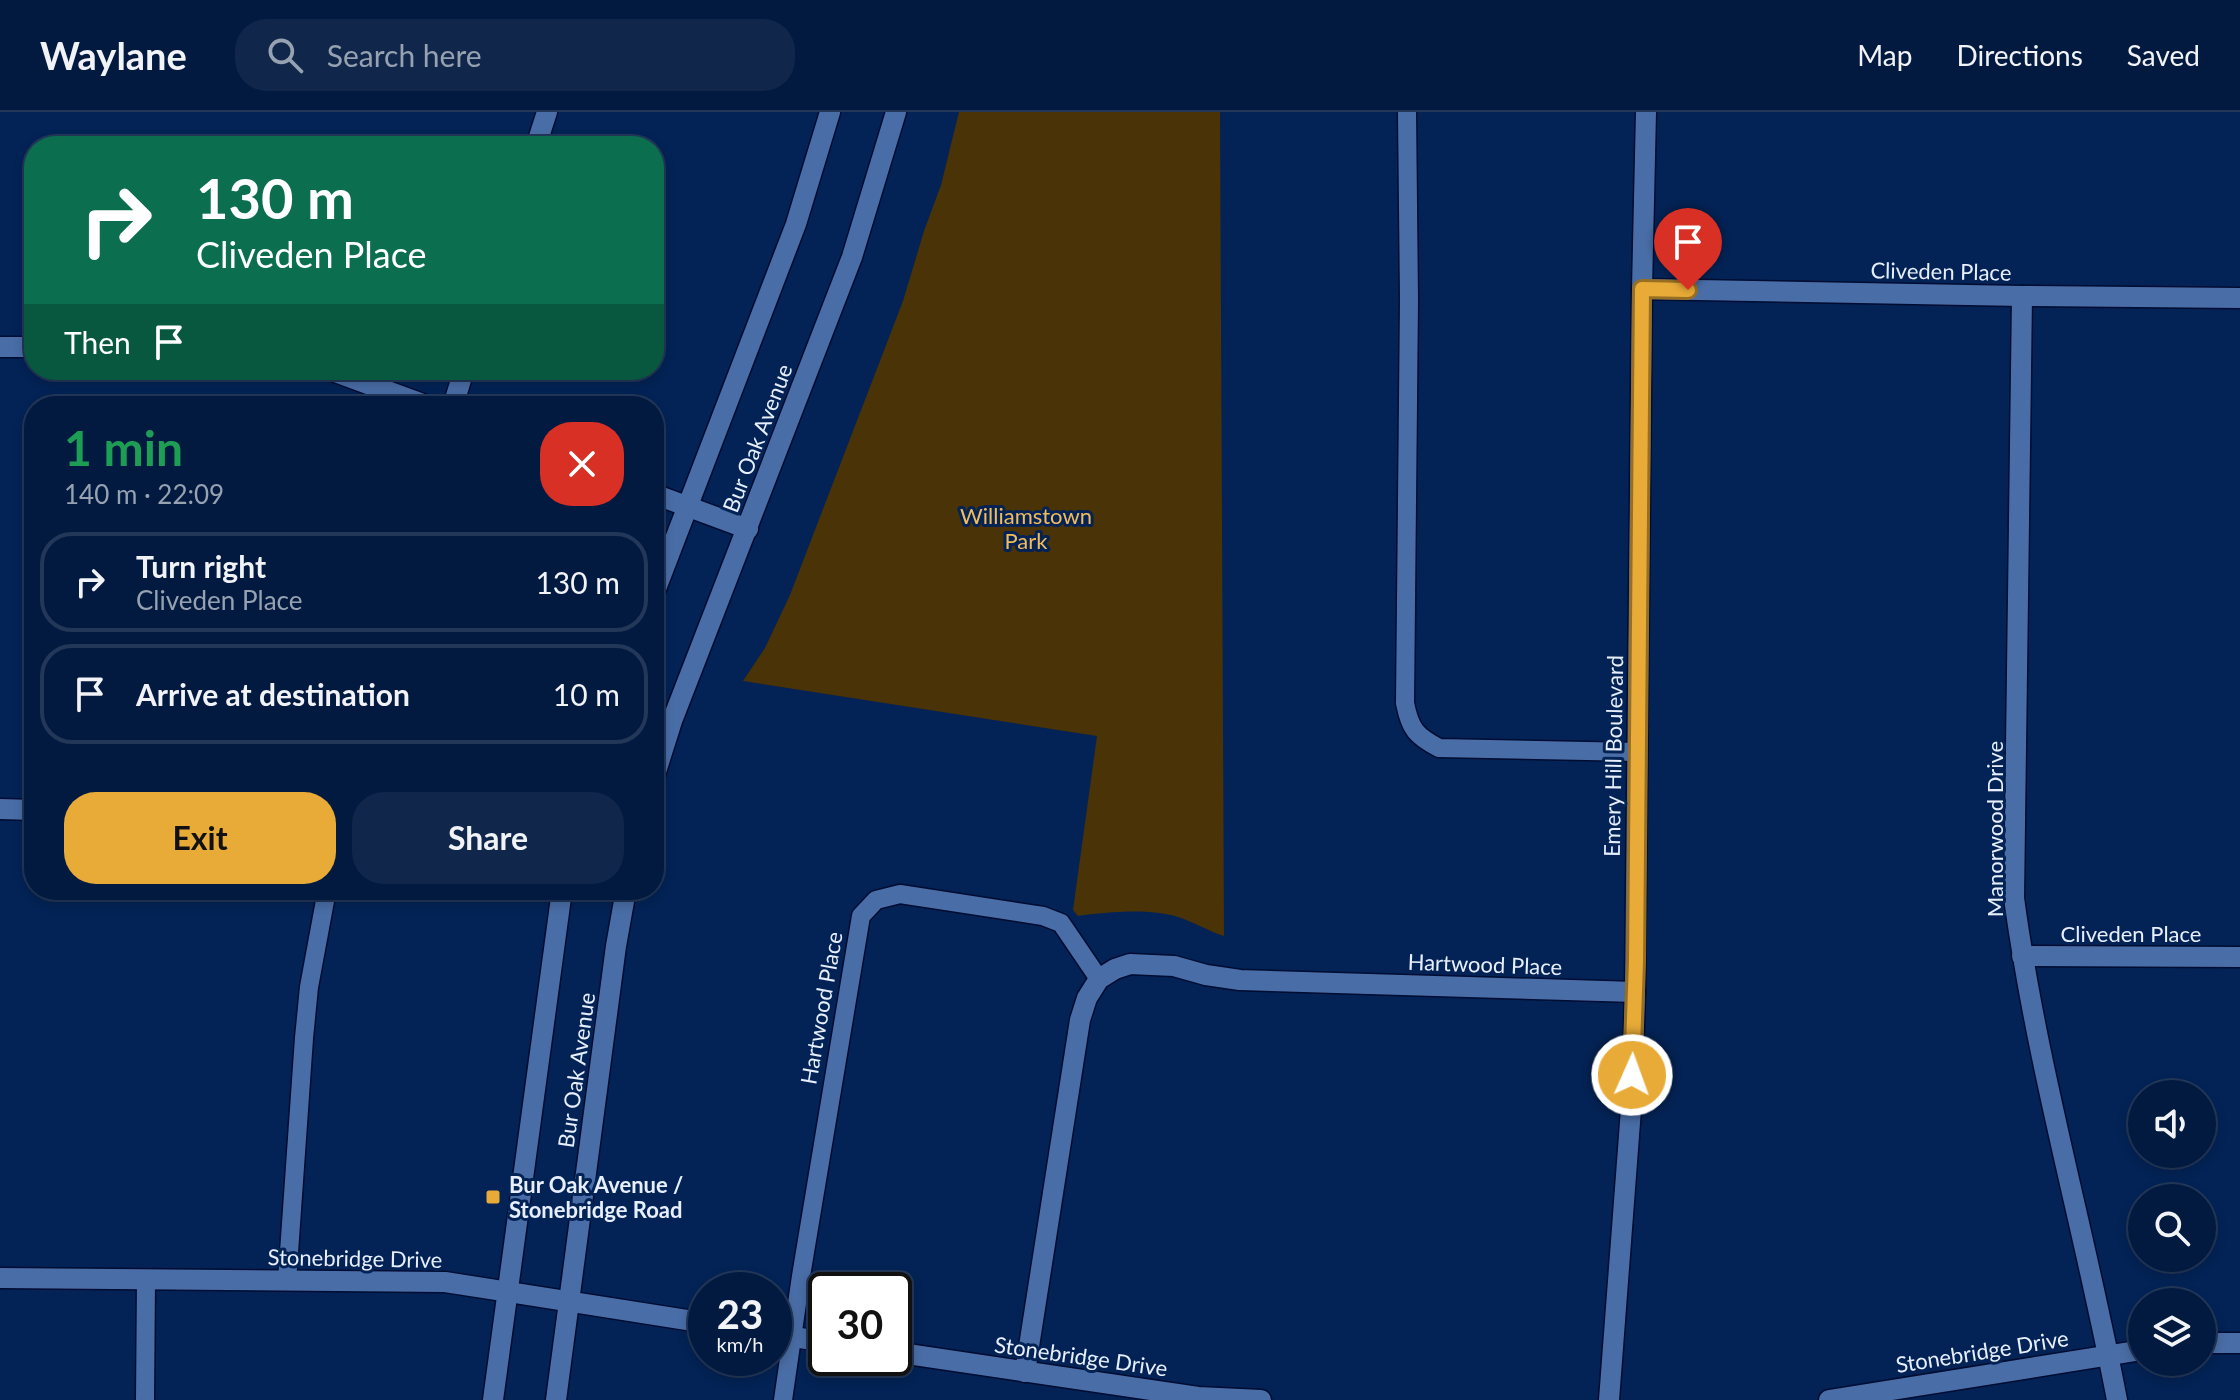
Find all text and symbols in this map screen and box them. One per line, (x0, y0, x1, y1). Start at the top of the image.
search box (235, 19, 795, 91)
text: Waylane (40, 32, 187, 78)
icon: search (263, 33, 307, 77)
text: Search here (327, 37, 482, 73)
text: Map (1857, 38, 1912, 72)
text: Directions (1956, 38, 2083, 72)
text: Saved (2127, 38, 2200, 72)
text: 130 m (196, 164, 354, 231)
icon: right (64, 168, 168, 272)
pin (1654, 208, 1722, 290)
icon: arrive (1666, 220, 1710, 264)
text: Cliveden Place (196, 232, 427, 276)
street label: Cliveden Place (1870, 256, 2012, 286)
icon: arrive (147, 320, 191, 364)
text: Then (64, 324, 131, 360)
street label: Bur Oak Avenue (716, 360, 798, 516)
text: 1 min (64, 419, 183, 476)
button: close (540, 422, 624, 506)
text: 140 m · 22:09 (64, 478, 224, 510)
park label: Williamstown Park (960, 502, 1092, 554)
text: Turn right (136, 548, 266, 584)
icon: right (68, 560, 112, 604)
text: 130 m (535, 564, 620, 600)
text: Cliveden Place (136, 584, 302, 616)
street label: Emery Hill Boulevard (1598, 655, 1628, 857)
icon: arrive (68, 672, 112, 716)
text: Arrive at destination (136, 676, 410, 712)
text: 10 m (553, 676, 620, 712)
street label: Manorwood Drive (1981, 741, 2008, 917)
button: Exit (64, 792, 336, 884)
button: Share (352, 792, 624, 884)
street label: Cliveden Place (2061, 920, 2201, 947)
street label: Hartwood Place (794, 930, 848, 1086)
street label: Hartwood Place (1407, 948, 1563, 980)
street label: Bur Oak Avenue (552, 991, 600, 1149)
position arrow (1590, 1033, 1674, 1117)
map controls (2128, 1080, 2216, 1376)
button: sound (2128, 1080, 2216, 1168)
place label: Bur Oak Avenue / Stonebridge Road (509, 1171, 683, 1223)
button: search (2128, 1184, 2216, 1272)
marker: Bur Oak Avenue / Stonebridge Road (484, 1188, 502, 1206)
street label: Stonebridge Drive (268, 1243, 442, 1273)
speed limit sign: 30 (808, 1272, 912, 1376)
button: layers (2128, 1288, 2216, 1376)
text: 23 (717, 1290, 763, 1338)
street label: Stonebridge Drive (1894, 1324, 2070, 1378)
street label: Stonebridge Drive (993, 1330, 1169, 1382)
text: km/h (717, 1332, 763, 1356)

